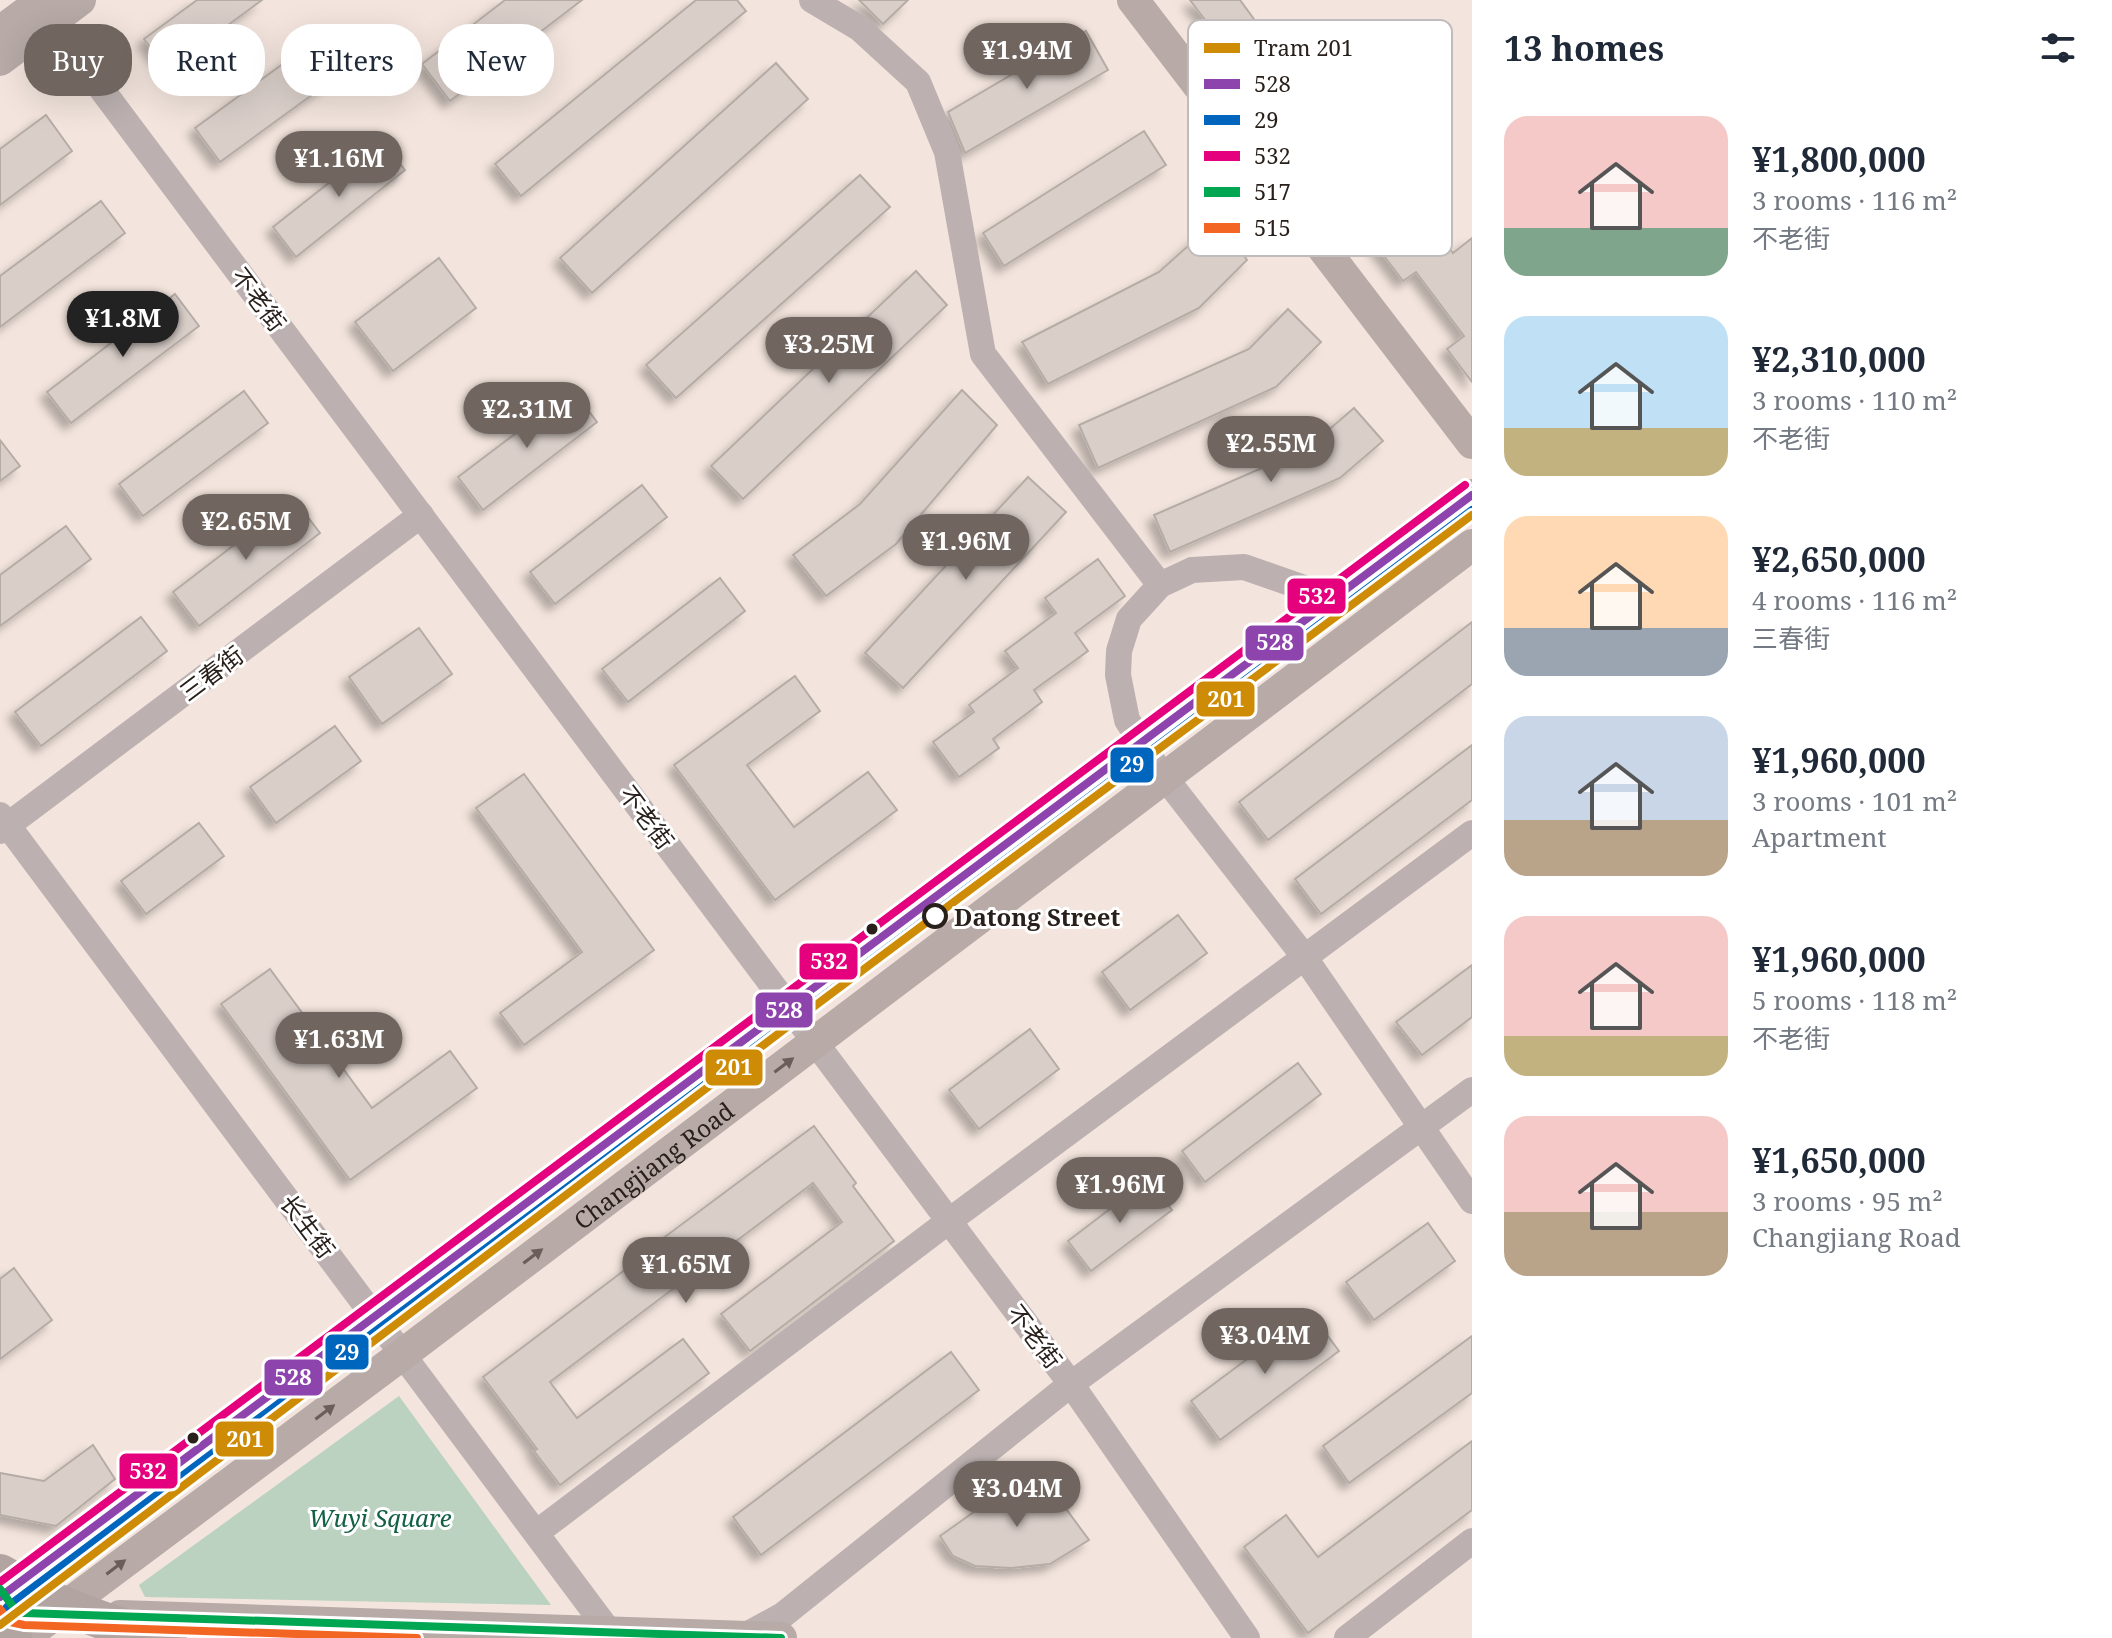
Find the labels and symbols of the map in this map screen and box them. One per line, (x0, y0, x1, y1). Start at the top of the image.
legend (1188, 20, 1452, 256)
pin: ¥1.94M (962, 23, 1092, 91)
text: Tram 201 (1254, 32, 1353, 62)
text: 528 (1254, 68, 1291, 98)
text: 29 (1254, 104, 1279, 134)
pin: ¥1.16M (274, 131, 404, 199)
text: 532 (1254, 140, 1291, 170)
text: 517 (1254, 176, 1291, 206)
text: 515 (1254, 212, 1291, 242)
street label: 不老街 (224, 260, 294, 338)
pin: ¥1.8M (67, 291, 179, 359)
pin: ¥3.25M (764, 317, 894, 385)
pin: ¥2.31M (462, 382, 592, 450)
pin: ¥2.55M (1206, 416, 1336, 484)
pin: ¥2.65M (181, 494, 311, 562)
pin: ¥1.96M (901, 514, 1031, 582)
line badge: 532 (1286, 577, 1347, 615)
text: 532 (1298, 580, 1336, 610)
line badge: 528 (1244, 624, 1305, 662)
text: 528 (1256, 626, 1294, 656)
street label: 三春街 (172, 638, 250, 708)
line badge: 201 (1195, 680, 1256, 718)
text: 201 (1207, 683, 1245, 713)
line badge: 29 (1109, 746, 1155, 784)
text: 29 (1120, 748, 1144, 778)
street label: 不老街 (612, 778, 682, 856)
place label: Datong Street (954, 900, 1121, 933)
marker: Datong Street (923, 904, 947, 928)
unlabelled marker (864, 921, 880, 937)
line badge: 532 (798, 942, 859, 981)
text: 532 (810, 945, 848, 975)
line badge: 528 (754, 991, 814, 1029)
text: 528 (765, 994, 803, 1024)
pin: ¥1.63M (274, 1012, 404, 1080)
line badge: 201 (704, 1048, 764, 1087)
text: 201 (715, 1051, 753, 1081)
one-way arrow (774, 1057, 794, 1073)
street label: Changjiang Road (566, 1093, 740, 1236)
pin: ¥1.96M (1055, 1157, 1185, 1225)
street label: 长生街 (273, 1187, 343, 1265)
pin: ¥1.65M (621, 1237, 751, 1305)
one-way arrow (522, 1248, 543, 1264)
street label: 不老街 (1000, 1297, 1070, 1375)
pin: ¥3.04M (1200, 1308, 1330, 1376)
line badge: 29 (324, 1333, 370, 1371)
text: 29 (335, 1336, 359, 1366)
line badge: 528 (263, 1358, 324, 1397)
text: 528 (274, 1361, 312, 1391)
one-way arrow (315, 1405, 335, 1421)
line badge: 201 (214, 1420, 275, 1458)
text: 201 (226, 1423, 264, 1453)
unlabelled marker (185, 1430, 201, 1446)
line badge: 532 (118, 1452, 179, 1490)
text: 532 (129, 1455, 167, 1485)
pin: ¥3.04M (952, 1461, 1082, 1529)
park label: Wuyi Square (308, 1501, 452, 1534)
one-way arrow (105, 1559, 127, 1575)

